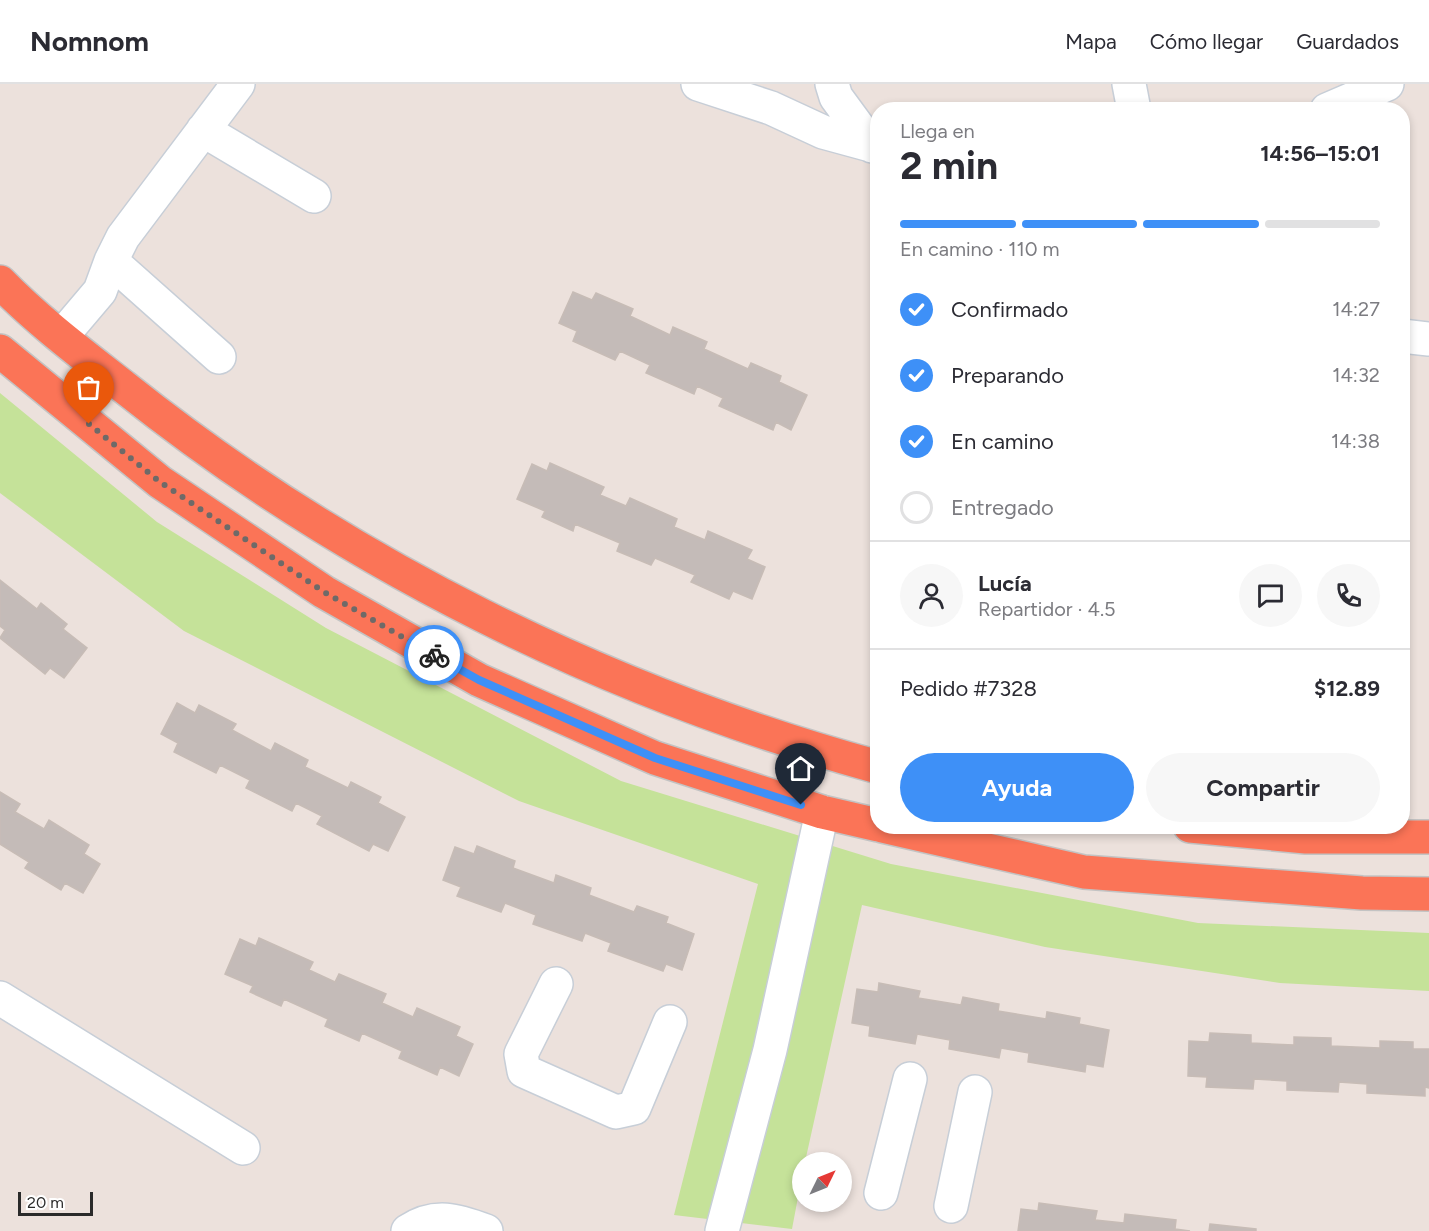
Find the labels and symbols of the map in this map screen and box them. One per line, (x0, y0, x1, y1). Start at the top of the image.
pin (63, 362, 114, 424)
courier (404, 625, 464, 685)
pin (775, 743, 826, 805)
north arrow (792, 1152, 852, 1212)
scale bar (18, 1189, 93, 1216)

